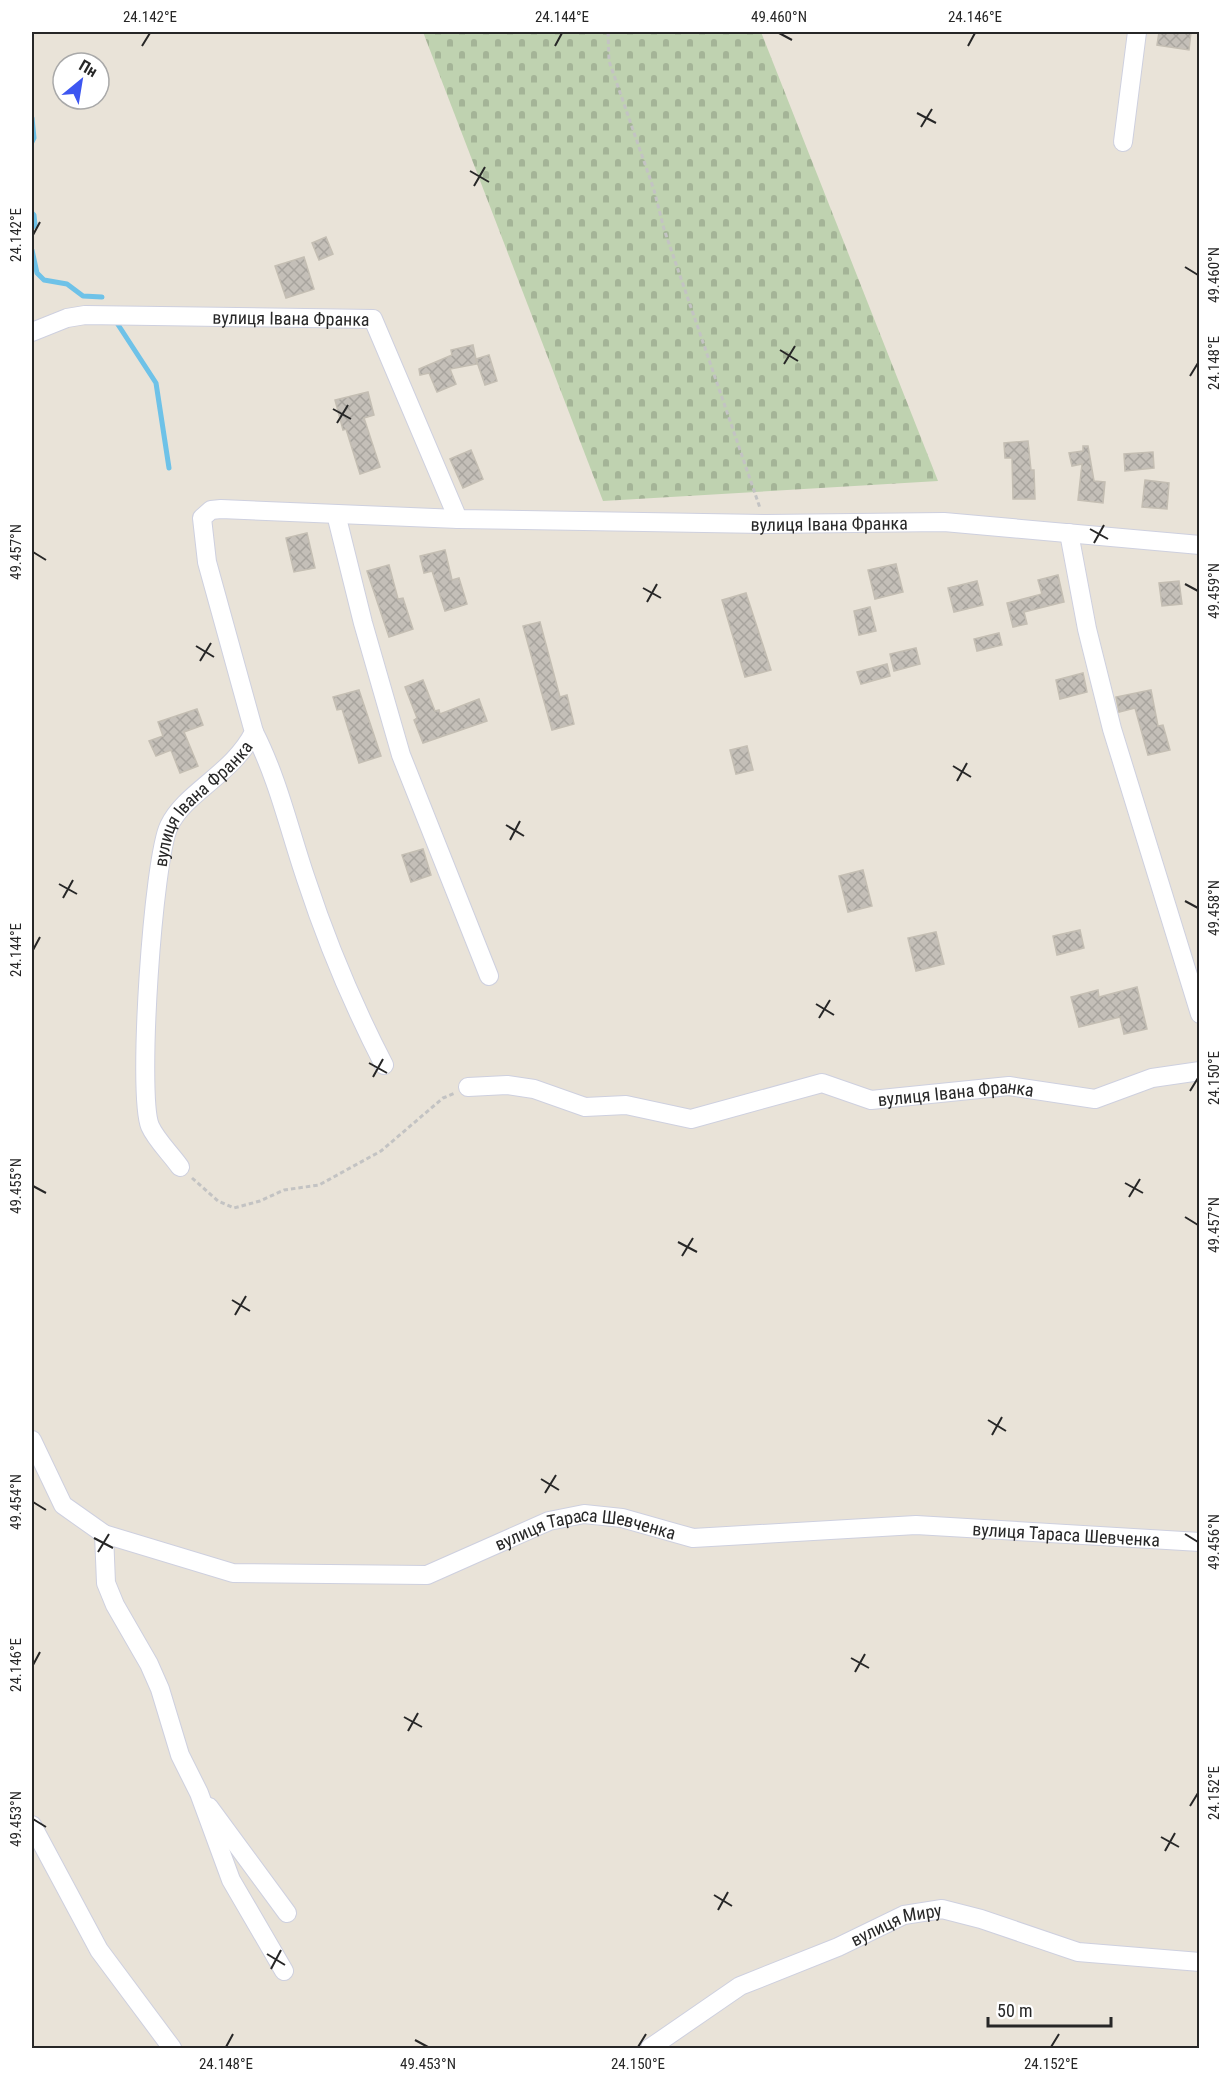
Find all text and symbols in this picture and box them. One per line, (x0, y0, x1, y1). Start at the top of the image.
text: 24.142°E (123, 8, 177, 26)
text: 24.144°E (535, 8, 589, 26)
text: 49.460°N (751, 8, 807, 26)
text: 24.146°E (948, 8, 1002, 26)
north arrow (51, 51, 111, 111)
text: Пн (76, 56, 101, 81)
text: 24.142°E (7, 208, 25, 262)
text: 49.460°N (1205, 247, 1223, 303)
street label: вулиця Івана Франка (212, 306, 370, 329)
text: 24.148°E (1205, 336, 1223, 390)
street label: вулиця Івана Франка (750, 512, 908, 535)
text: 49.457°N (7, 524, 25, 580)
text: 49.459°N (1205, 563, 1223, 619)
street label: вулиця Івана Франка (149, 736, 256, 868)
text: 49.458°N (1205, 880, 1223, 936)
text: 24.144°E (7, 923, 25, 977)
text: 24.150°E (1205, 1051, 1223, 1105)
street label: вулиця Івана Франка (877, 1075, 1035, 1110)
text: 49.455°N (7, 1158, 25, 1214)
text: 49.457°N (1205, 1197, 1223, 1253)
text: 49.454°N (7, 1474, 25, 1530)
street label: вулиця Тараса Шевченка (491, 1503, 678, 1554)
text: 49.456°N (1205, 1514, 1223, 1570)
street label: вулиця Тараса Шевченка (972, 1518, 1161, 1550)
text: 24.146°E (7, 1638, 25, 1692)
text: 24.152°E (1205, 1766, 1223, 1820)
text: 49.453°N (7, 1791, 25, 1847)
street label: вулиця Миру (847, 1899, 944, 1950)
scale bar (988, 1990, 1111, 2028)
text: 50 m (997, 2000, 1032, 2021)
text: 24.148°E (199, 2055, 253, 2073)
text: 49.453°N (400, 2055, 456, 2073)
text: 24.150°E (611, 2055, 665, 2073)
text: 24.152°E (1024, 2055, 1078, 2073)

